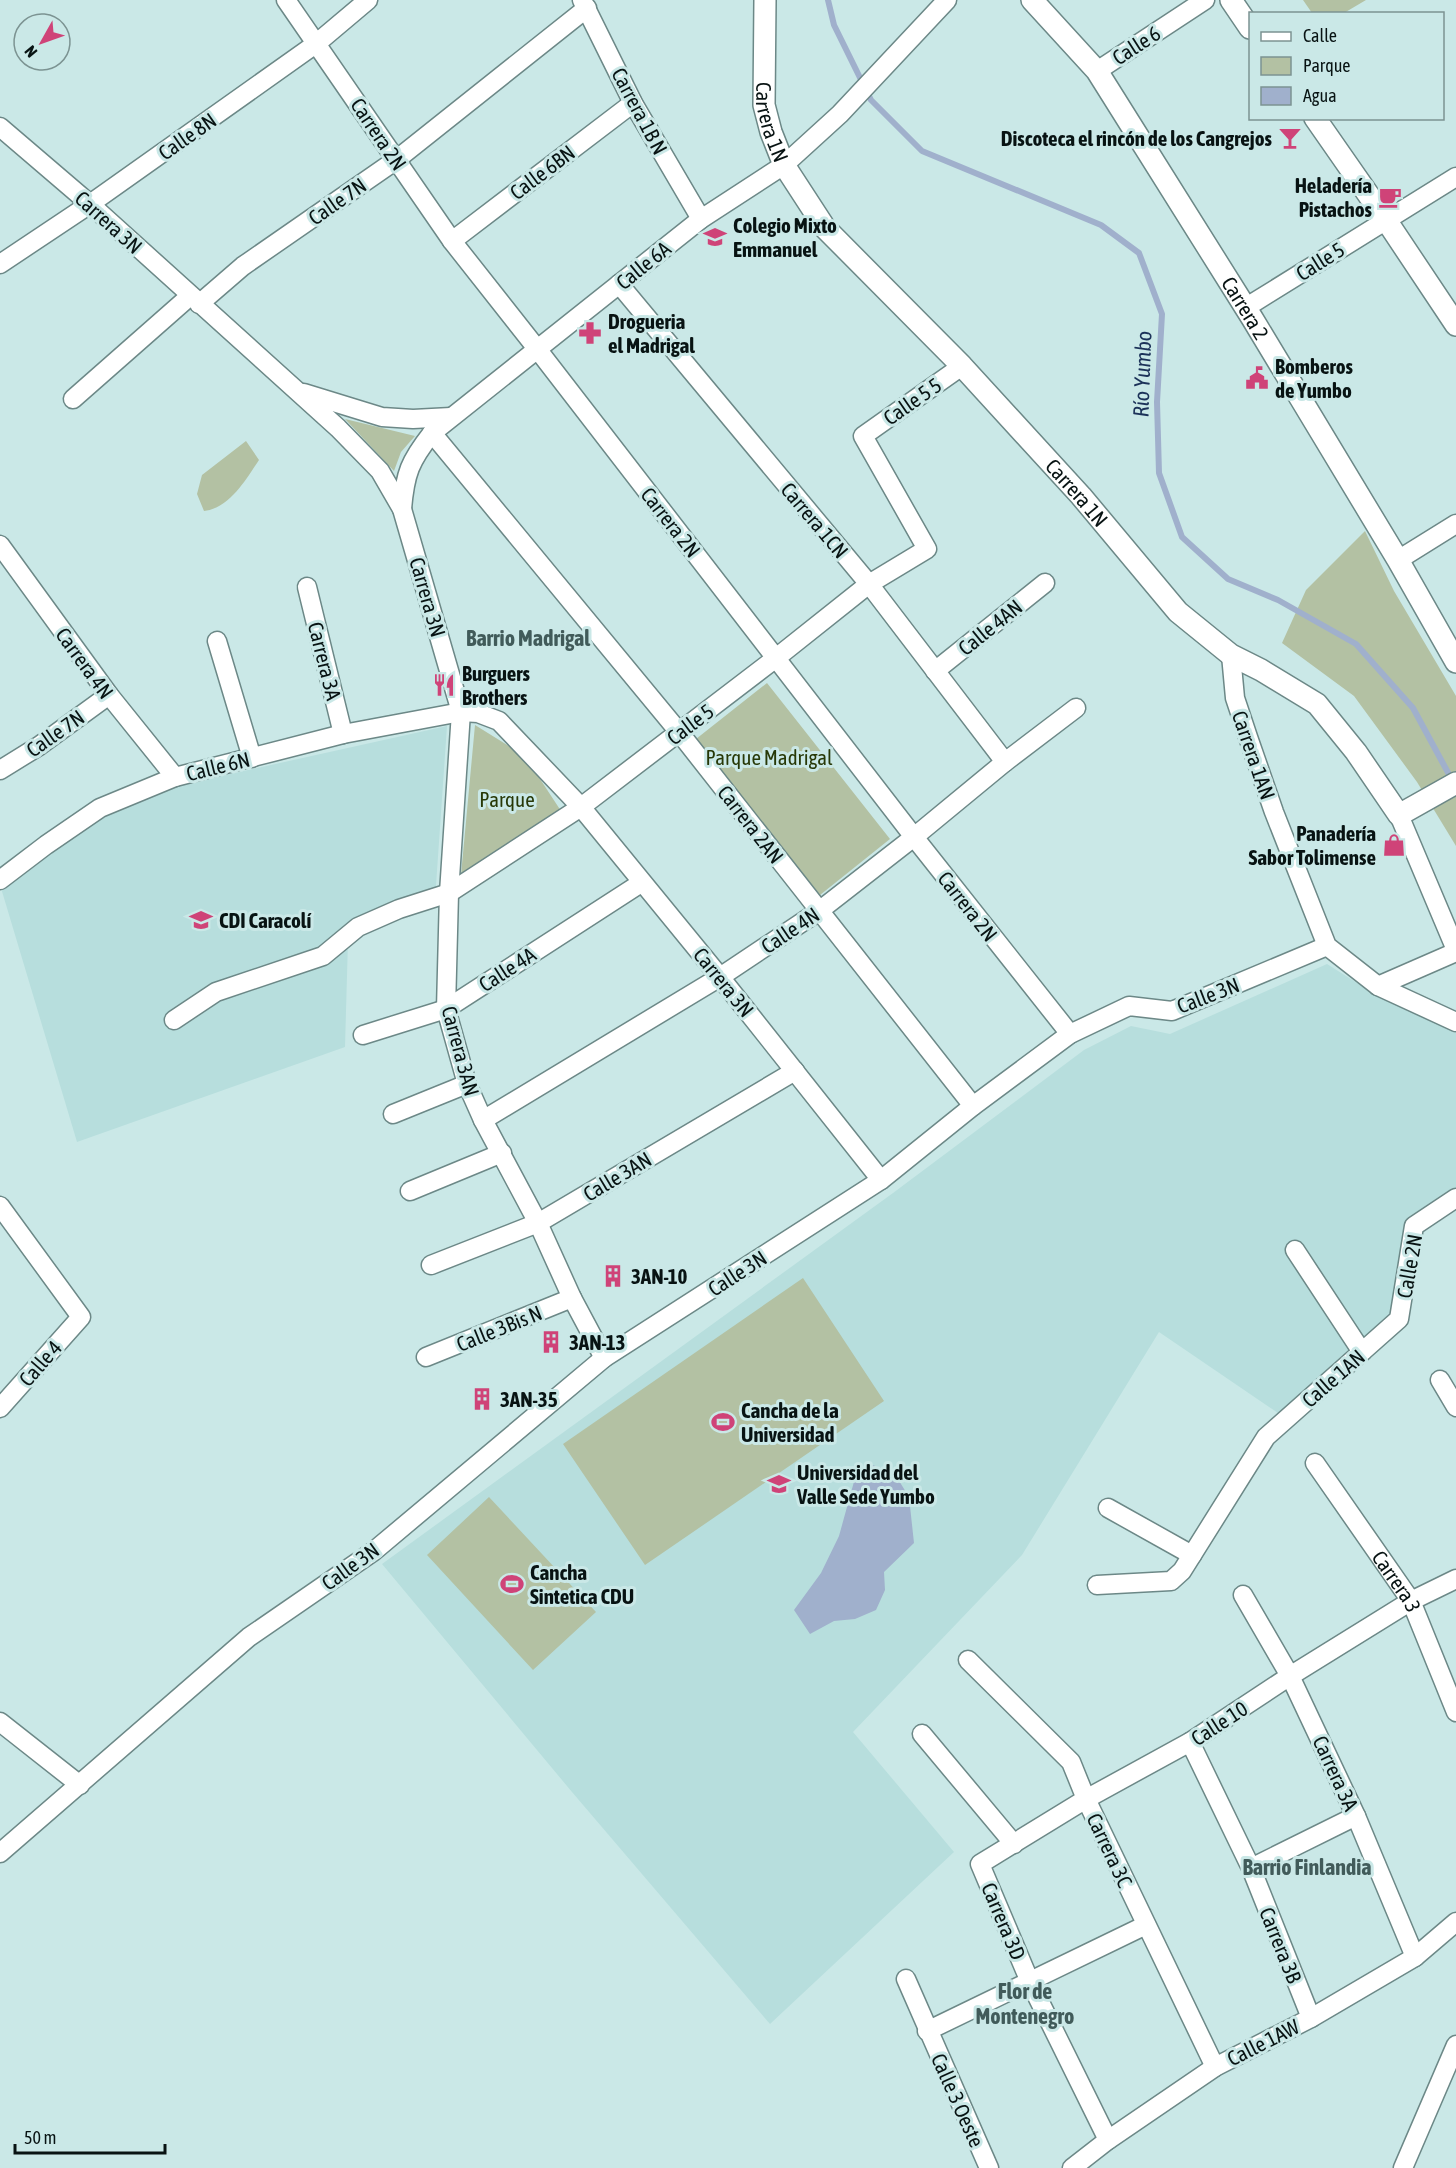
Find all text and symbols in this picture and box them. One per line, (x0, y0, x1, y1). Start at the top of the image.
north arrow (12, 12, 72, 72)
legend (1249, 12, 1444, 120)
street label: Calle 6 (1107, 21, 1165, 69)
text: Calle (1303, 25, 1337, 46)
text: N (21, 42, 40, 61)
text: Parque (1303, 55, 1351, 76)
street label: Carrera 1B N (607, 64, 673, 158)
street label: Carrera 1N (752, 82, 794, 165)
text: Agua (1303, 85, 1337, 106)
street label: Carrera 2N (346, 93, 412, 175)
street label: Calle 8N (154, 108, 220, 164)
bar icon: Discoteca el rincón de los Cangrejos (1277, 125, 1303, 151)
place label: Discoteca el rincón de los Cangrejos (1001, 126, 1273, 150)
street label: Calle 6BN (505, 140, 579, 204)
street label: Calle 7N (304, 173, 370, 229)
place label: Heladería Pistachos (1295, 173, 1373, 221)
cafe icon: Heladería Pistachos (1377, 184, 1403, 210)
street label: Carrera 3N (71, 186, 147, 258)
place label: Colegio Mixto Emmanuel (733, 213, 837, 261)
school or university icon: Colegio Mixto Emmanuel (702, 224, 728, 250)
street label: Calle 6A (611, 236, 675, 294)
street label: Calle 5 (1291, 237, 1349, 285)
street label: Carrera 2 (1217, 272, 1274, 344)
place label: Drogueria el Madrigal (608, 309, 695, 357)
pharmacy icon: Drogueria el Madrigal (577, 320, 603, 346)
water label: Río Yumbo (1127, 330, 1157, 418)
place label: Bomberos de Yumbo (1275, 354, 1353, 402)
public building icon: Bomberos de Yumbo (1244, 365, 1270, 391)
street label: Calle 5 5 (878, 372, 946, 430)
street label: Carrera 1N (1041, 454, 1113, 531)
street label: Carrera 1CN (776, 477, 854, 563)
street label: Carrera 2N (636, 482, 706, 562)
street label: Carrera 3N (405, 554, 451, 640)
street label: Calle 4AN (953, 594, 1027, 660)
street label: Carrera 3A (304, 619, 346, 703)
street label: Carrera 4N (51, 623, 119, 703)
district label: Barrio Madrigal (466, 625, 591, 651)
place label: Burguers Brothers (462, 661, 531, 709)
restaurant icon: Burguers Brothers (431, 672, 457, 698)
street label: Calle 5 (662, 699, 718, 749)
street label: Calle 7N (22, 705, 88, 761)
street label: Carrera 1AN (1228, 708, 1280, 802)
park label: Parque Madrigal (705, 745, 833, 769)
street label: Calle 6N (184, 747, 252, 785)
street label: Carrera 2AN (713, 780, 789, 868)
park label: Parque (479, 787, 535, 811)
place label: Panadería Sabor Tolimense (1249, 821, 1376, 869)
shop icon: Panadería Sabor Tolimense (1381, 832, 1407, 858)
street label: Carrera 2N (933, 866, 1003, 946)
street label: Calle 4N (756, 902, 824, 958)
school or university icon: CDI Caracolí (188, 907, 214, 933)
place label: CDI Caracolí (219, 908, 311, 932)
street label: Calle 4A (474, 941, 540, 996)
street label: Carrera 3N (689, 943, 759, 1021)
street label: Calle 3N (1173, 972, 1243, 1018)
street label: Carrera 3AN (437, 1003, 485, 1099)
street label: Calle 3AN (579, 1146, 655, 1206)
street label: Calle 2N (1392, 1232, 1426, 1300)
street label: Calle 3N (703, 1245, 771, 1301)
building icon: 3AN-10 (600, 1263, 626, 1289)
place label: 3AN-10 (631, 1264, 688, 1288)
street label: Calle 3Bis N (453, 1300, 545, 1356)
building icon: 3AN-13 (538, 1329, 564, 1355)
place label: 3AN-13 (569, 1330, 626, 1354)
street label: Calle 4 (14, 1335, 66, 1391)
street label: Calle 1AN (1297, 1344, 1369, 1412)
building icon: 3AN-35 (469, 1386, 495, 1412)
place label: 3AN-35 (500, 1387, 558, 1411)
place label: Cancha de la Universidad (741, 1398, 839, 1446)
sports icon: Cancha de la Universidad (710, 1409, 736, 1435)
place label: Universidad del Valle Sede Yumbo (796, 1460, 935, 1508)
school or university icon: Universidad del Valle Sede Yumbo (766, 1471, 792, 1497)
street label: Calle 3N (317, 1537, 383, 1595)
street label: Carrera 3 (1368, 1546, 1426, 1615)
place label: Cancha Sintetica CDU (530, 1560, 634, 1608)
sports icon: Cancha Sintetica CDU (499, 1571, 525, 1597)
street label: Calle 10 (1186, 1696, 1252, 1750)
street label: Carrera 3A (1308, 1732, 1364, 1815)
street label: Carrera 3C (1082, 1809, 1138, 1891)
district label: Barrio Finlandia (1242, 1854, 1372, 1880)
street label: Carrera 3D (977, 1879, 1031, 1963)
street label: Carrera 3B (1255, 1904, 1307, 1986)
district label: Flor de Montenegro (976, 1978, 1074, 2029)
street label: Calle 1AW (1223, 2013, 1304, 2070)
street label: Calle 3 Oeste (927, 2049, 989, 2151)
scale bar (15, 2117, 165, 2155)
text: 50 m (24, 2127, 56, 2148)

